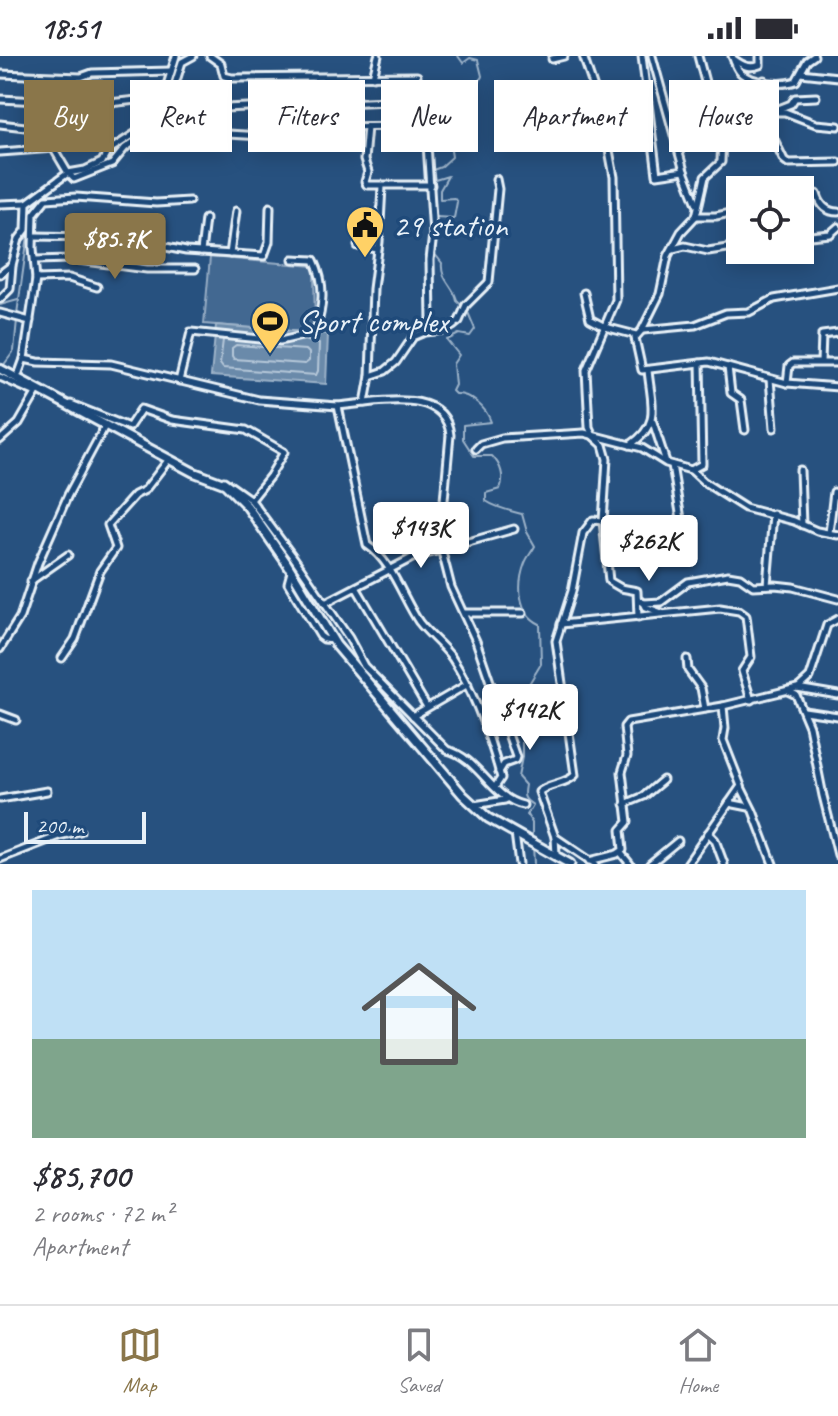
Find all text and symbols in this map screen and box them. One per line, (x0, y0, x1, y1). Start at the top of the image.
text: 18:51 (40, 9, 99, 47)
chip: Buy (24, 80, 114, 152)
chip: Rent (130, 80, 232, 152)
chip: Filters (248, 80, 365, 152)
chip: New (381, 80, 478, 152)
chip: Apartment (494, 80, 653, 152)
chip: House (669, 80, 779, 152)
map controls (726, 176, 814, 264)
button: locate (726, 176, 814, 264)
public building icon: 29 station (344, 204, 386, 259)
place label: 29 station (393, 205, 509, 246)
pin: $85.7K (50, 213, 180, 281)
text: $85.7K (83, 222, 147, 255)
sports icon: Sport complex (249, 300, 291, 355)
place label: Sport complex (298, 301, 451, 342)
pin: $143K (365, 502, 477, 570)
text: $143K (391, 511, 451, 544)
pin: $262K (593, 515, 705, 583)
text: $262K (619, 524, 679, 557)
pin: $142K (474, 684, 586, 752)
text: $142K (500, 693, 560, 726)
scale bar (24, 808, 146, 844)
text: 200 m (36, 812, 83, 840)
icon: home (347, 942, 491, 1086)
text: $85,700 (32, 1154, 130, 1197)
text: 2 rooms · 72 m² (32, 1197, 173, 1230)
text: Apartment (32, 1230, 128, 1263)
tab: Map (118, 1323, 162, 1399)
tab: Saved (397, 1323, 441, 1399)
tab: Home (676, 1323, 720, 1399)

